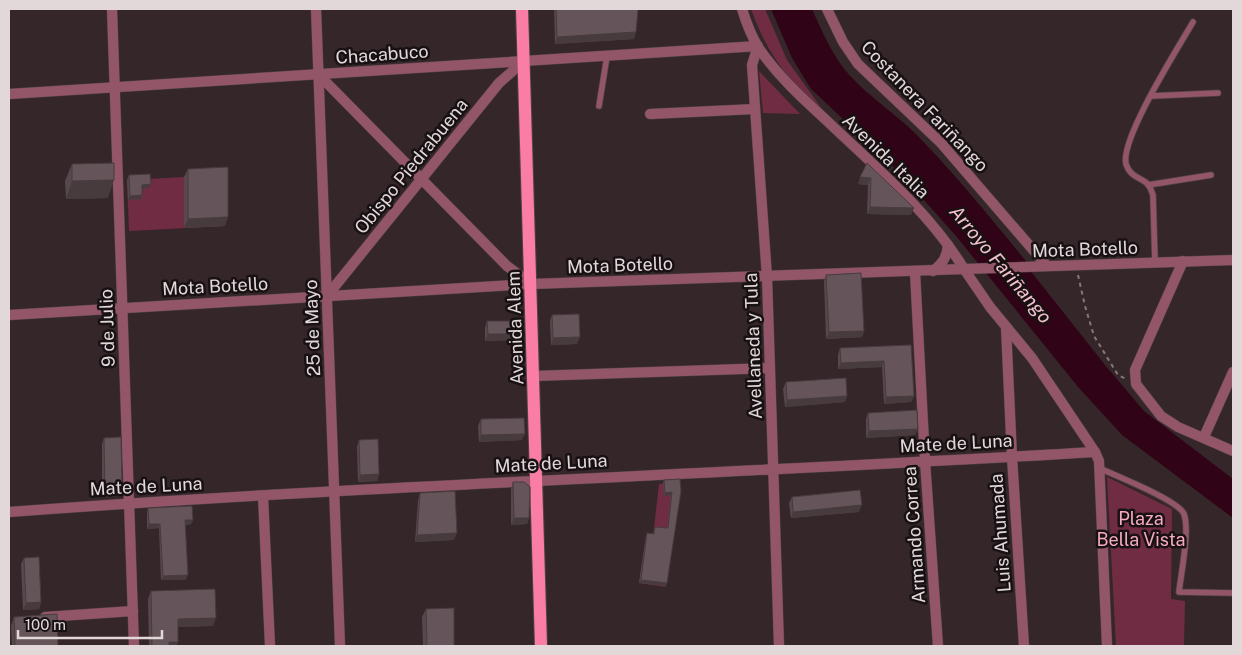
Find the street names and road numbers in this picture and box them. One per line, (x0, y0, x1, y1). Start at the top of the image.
street label: Costanera Fariñango (857, 36, 993, 176)
street label: Chacabuco (335, 40, 429, 68)
street label: Obispo Piedrabuena (350, 94, 472, 238)
street label: Avenida Italia (838, 109, 934, 203)
street label: Mota Botello (1032, 237, 1138, 261)
street label: Mota Botello (567, 253, 673, 277)
street label: Avenida Alem (503, 271, 527, 385)
street label: Mota Botello (161, 273, 269, 299)
street label: Avellaneda y Tula (740, 273, 766, 419)
street label: 25 de Mayo (300, 279, 324, 377)
street label: 9 de Julio (95, 289, 119, 367)
street label: Mate de Luna (899, 430, 1013, 456)
street label: Mate de Luna (494, 450, 608, 476)
street label: Armando Correa (899, 466, 929, 604)
street label: Mate de Luna (89, 473, 203, 499)
street label: Luis Ahumada (985, 473, 1015, 593)

